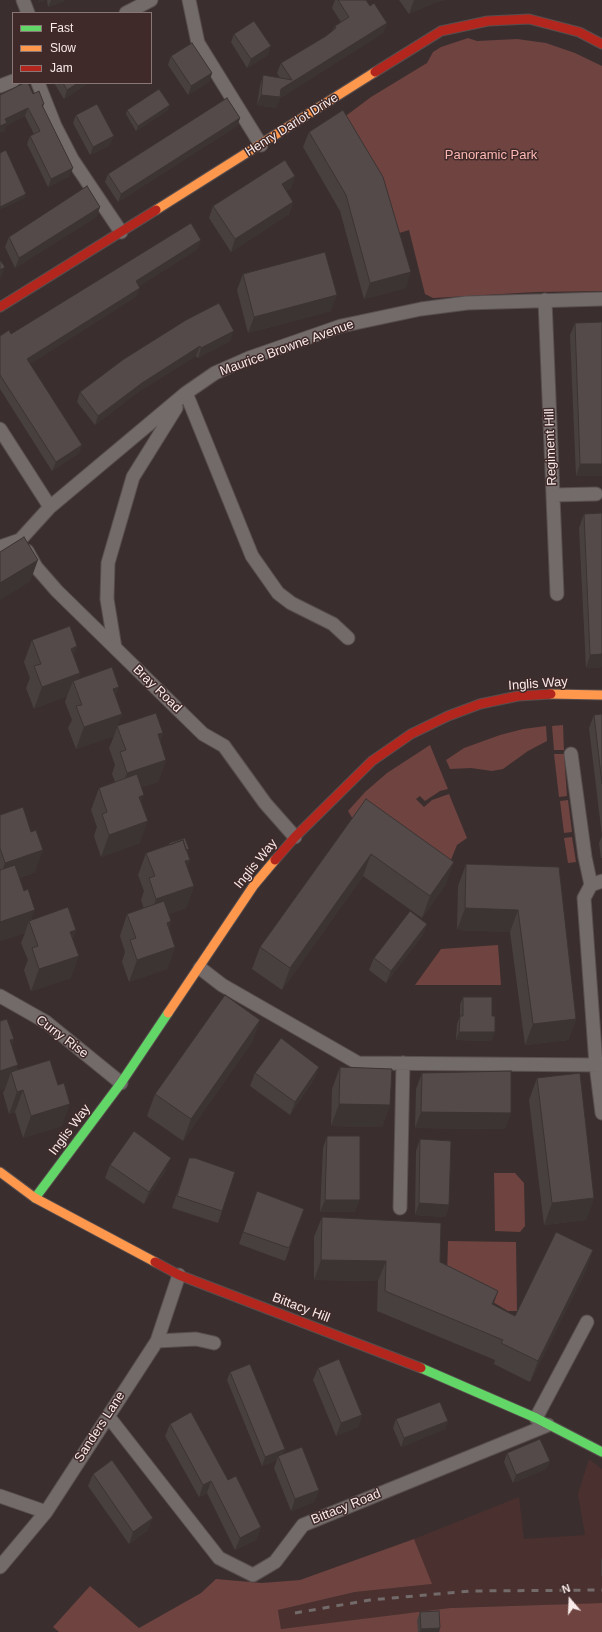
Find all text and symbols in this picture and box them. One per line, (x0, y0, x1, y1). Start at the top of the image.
legend (12, 12, 152, 84)
text: Fast (50, 21, 73, 35)
text: Slow (50, 41, 76, 55)
text: Jam (50, 61, 73, 75)
street label: Henry Darlot Drive (243, 90, 341, 160)
park label: Panoramic Park (445, 147, 537, 163)
street label: Maurice Browne Avenue (218, 316, 356, 380)
street label: Regiment Hill (542, 408, 560, 486)
street label: Bray Road (129, 662, 185, 716)
street label: Inglis Way (508, 674, 568, 694)
street label: Inglis Way (231, 836, 281, 892)
street label: Curry Rise (33, 1012, 91, 1062)
street label: Inglis Way (46, 1102, 94, 1158)
street label: Bittacy Hill (270, 1290, 332, 1326)
street label: Sanders Lane (71, 1389, 129, 1465)
street label: Bittacy Road (309, 1486, 383, 1528)
north arrow (550, 1580, 590, 1620)
text: N (560, 1582, 572, 1596)

